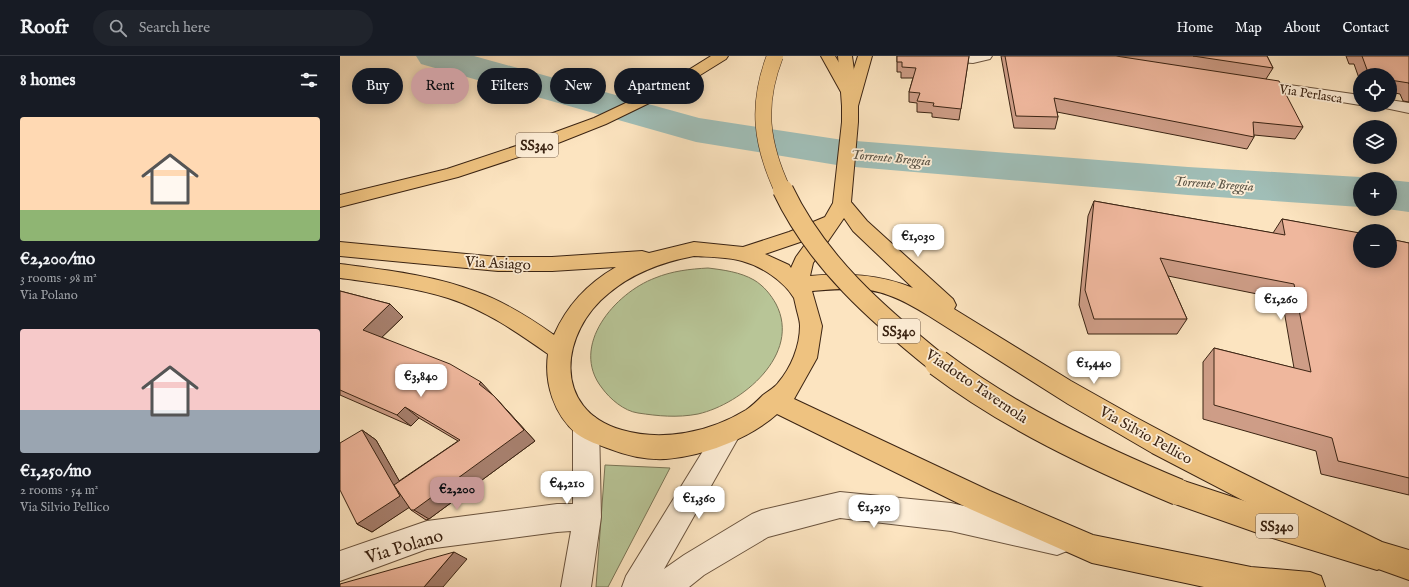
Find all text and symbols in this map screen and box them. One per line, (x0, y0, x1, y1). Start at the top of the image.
search box (93, 10, 373, 46)
text: Roofr (20, 16, 69, 40)
icon: search (107, 17, 129, 39)
text: Search here (139, 18, 210, 37)
text: Home (1177, 19, 1213, 37)
text: Map (1235, 19, 1262, 37)
text: About (1284, 19, 1320, 37)
text: Contact (1342, 19, 1389, 37)
chip: Buy (352, 68, 403, 104)
chip: Rent (411, 68, 469, 104)
chip: Filters (477, 68, 542, 104)
chip: New (550, 68, 606, 104)
chip: Apartment (614, 68, 704, 104)
map controls (1353, 68, 1397, 268)
button: locate (1353, 68, 1397, 112)
icon: filters (298, 69, 320, 91)
text: 8 homes (20, 70, 75, 91)
street label: Via Perlasca (1277, 81, 1344, 108)
button: layers (1353, 120, 1397, 164)
road number: SS340 (516, 133, 558, 157)
icon: home (134, 143, 206, 215)
water label: Torrente Breggia (850, 147, 932, 171)
button: + (1353, 172, 1397, 216)
water label: Torrente Breggia (1173, 173, 1255, 197)
pin: €1,030 (885, 224, 951, 258)
button: − (1353, 224, 1397, 268)
text: €1,030 (901, 228, 935, 245)
text: €2,200/mo (20, 249, 95, 270)
street label: Via Asiago (464, 252, 531, 275)
text: 3 rooms · 98 m² (20, 270, 97, 287)
text: Via Polano (20, 287, 78, 304)
pin: €1,260 (1248, 287, 1314, 321)
text: €1,260 (1264, 291, 1298, 308)
road number: SS340 (878, 319, 920, 343)
street label: Viadotto Tavernola (921, 345, 1032, 428)
pin: €1,440 (1061, 351, 1127, 385)
icon: home (134, 355, 206, 427)
text: €1,440 (1076, 355, 1112, 372)
pin: €3,840 (388, 364, 454, 398)
text: €3,840 (404, 368, 438, 385)
street label: Via Silvio Pellico (1095, 402, 1196, 469)
text: €1,250/mo (20, 461, 91, 482)
pin: €4,210 (534, 471, 600, 505)
text: €4,210 (549, 475, 585, 492)
pin: €2,200 (424, 477, 490, 511)
text: €2,200 (439, 481, 475, 498)
text: 2 rooms · 54 m² (20, 482, 98, 499)
pin: €1,360 (666, 486, 732, 520)
text: €1,360 (683, 490, 715, 507)
pin: €1,250 (841, 495, 907, 529)
text: Via Silvio Pellico (20, 499, 109, 516)
text: €1,250 (857, 499, 891, 516)
road number: SS340 (1256, 514, 1298, 538)
street label: Via Polano (362, 525, 446, 570)

